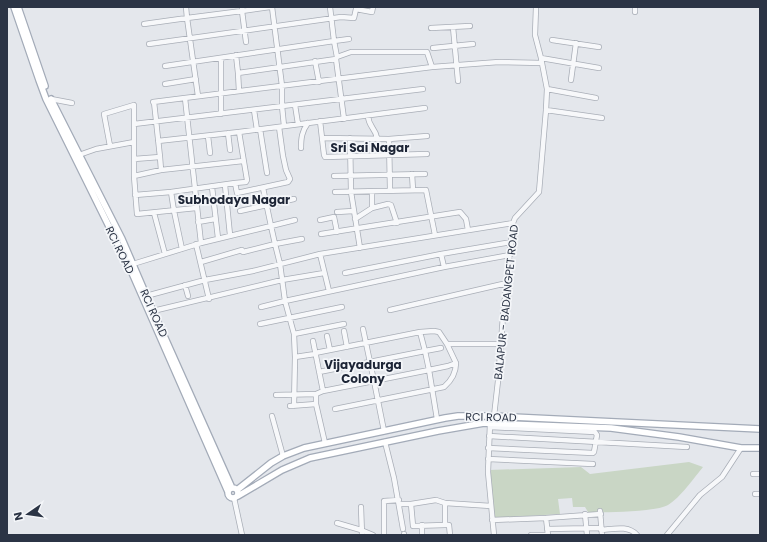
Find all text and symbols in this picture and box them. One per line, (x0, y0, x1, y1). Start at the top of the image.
district label: Sri Sai Nagar (331, 139, 409, 156)
district label: Subhodaya Nagar (178, 191, 290, 208)
street label: RCI ROAD (102, 223, 139, 277)
street label: BALAPUR - BADANGPET ROAD (490, 223, 522, 380)
street label: RCI ROAD (136, 286, 172, 340)
district label: Vijayadurga Colony (324, 356, 402, 387)
street label: RCI ROAD (465, 409, 517, 425)
north arrow (8, 494, 48, 534)
text: N (10, 510, 27, 522)

